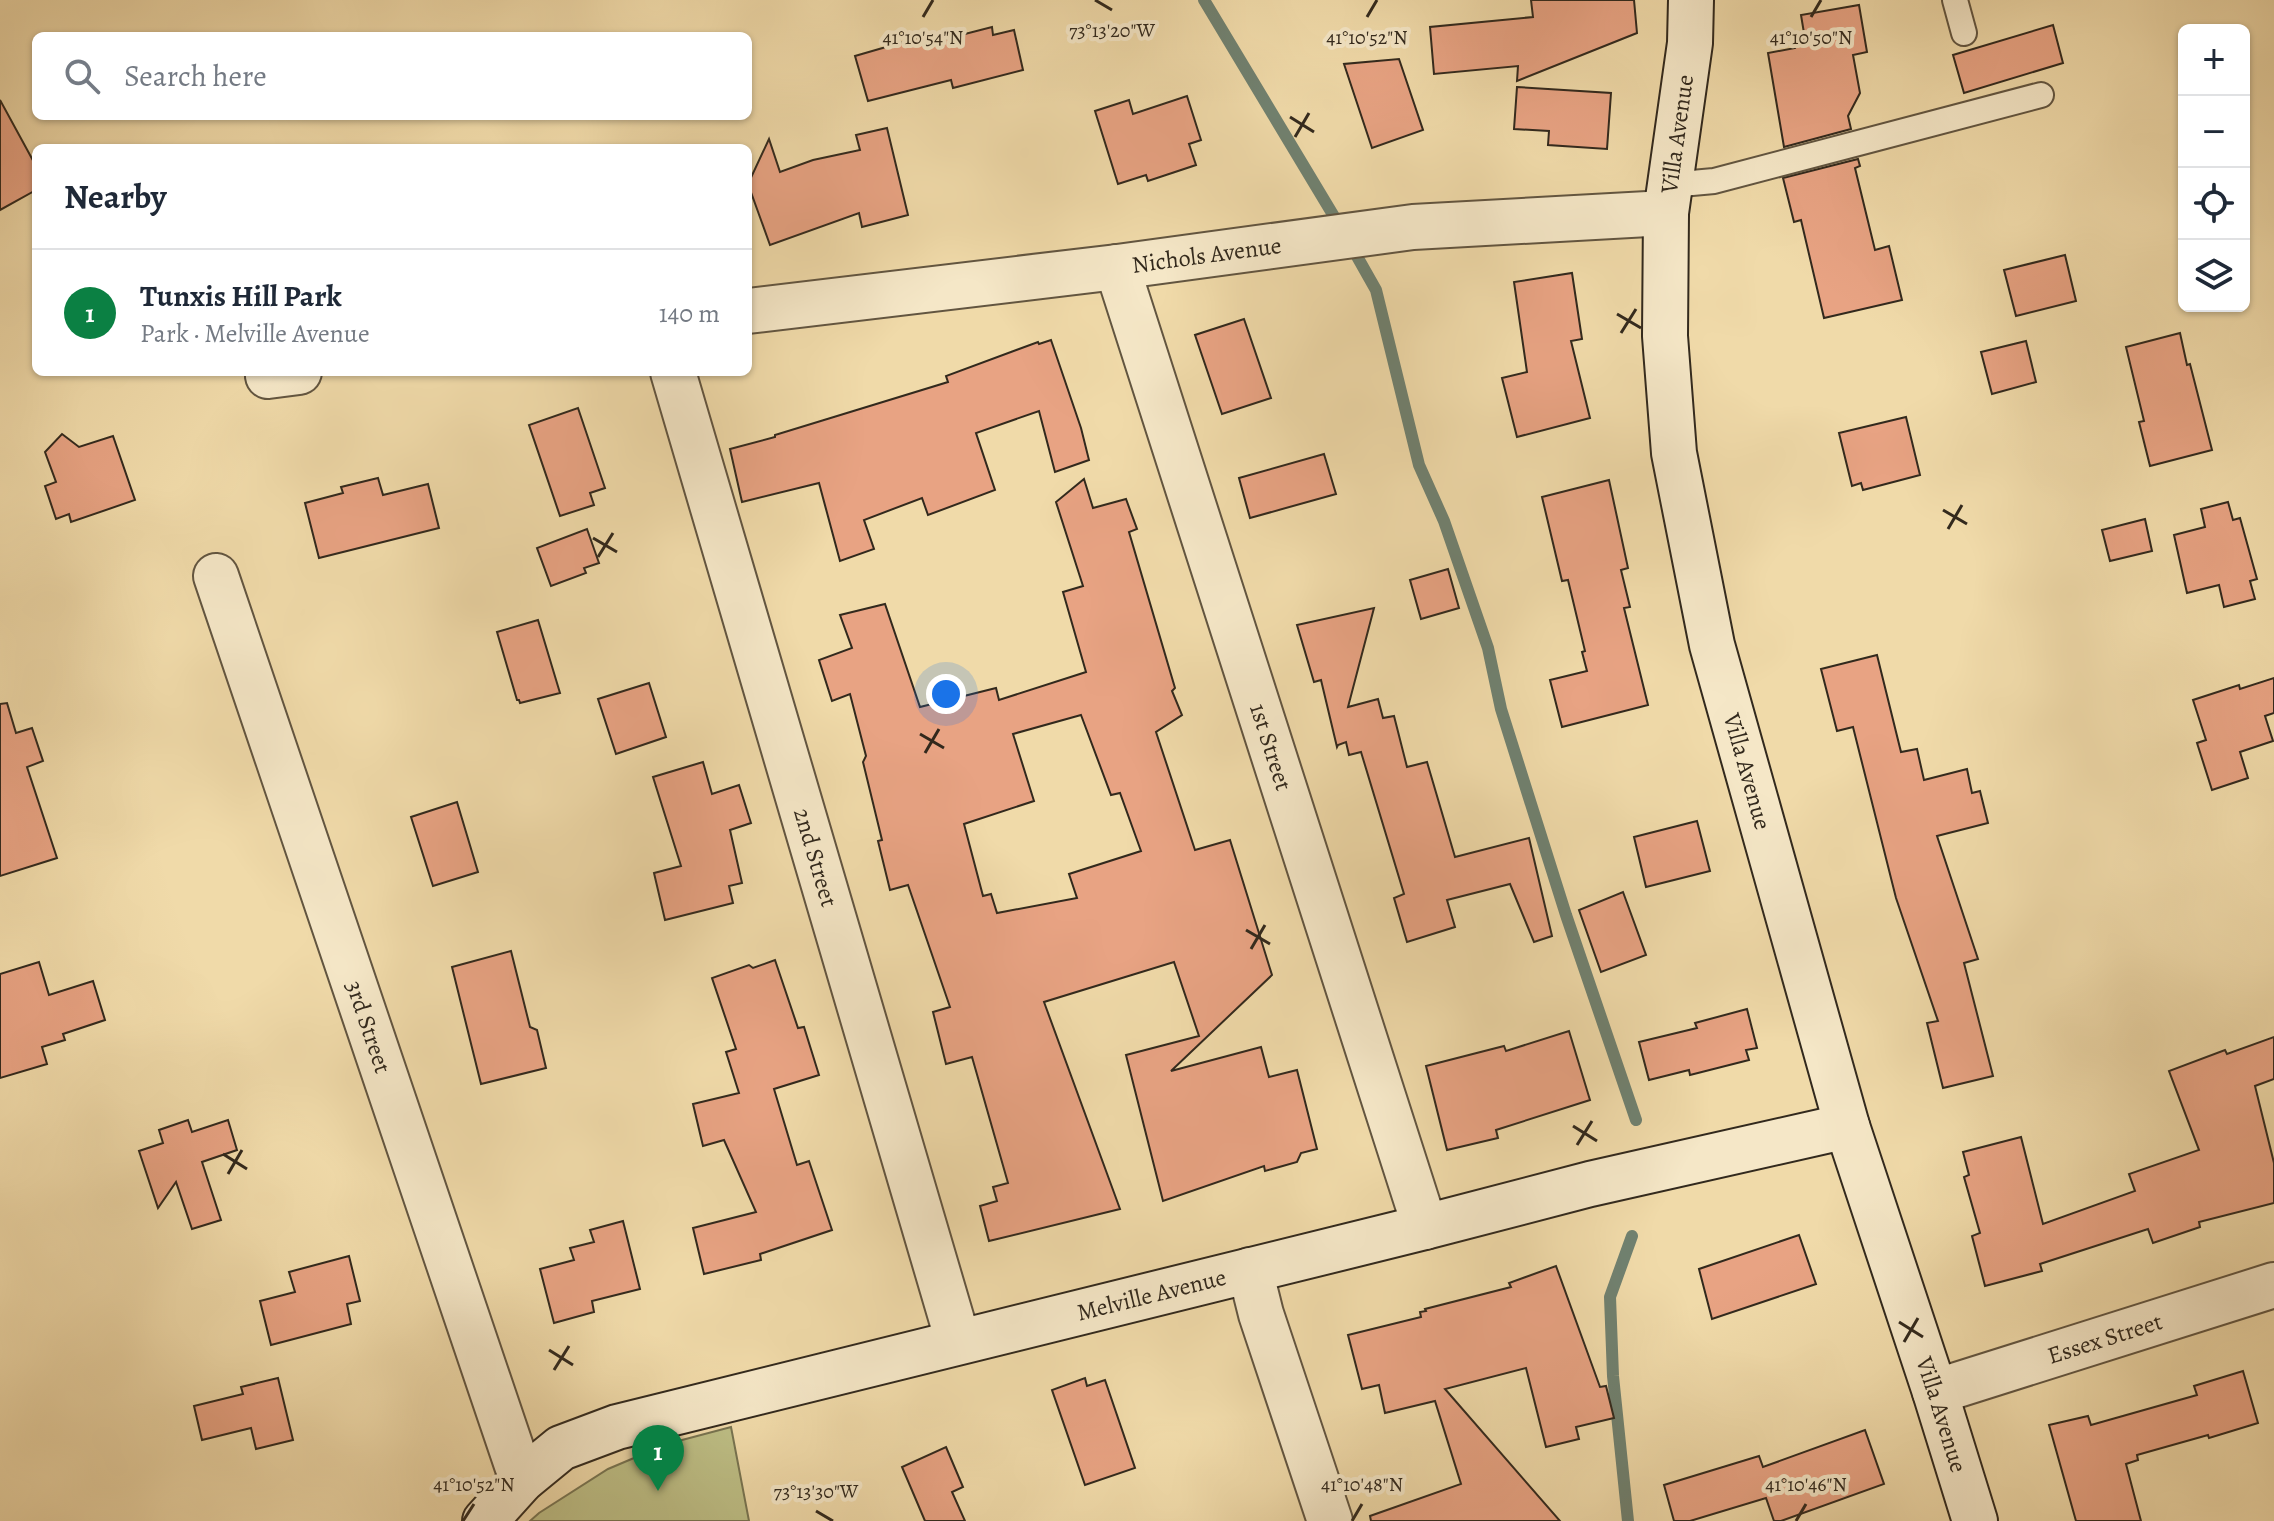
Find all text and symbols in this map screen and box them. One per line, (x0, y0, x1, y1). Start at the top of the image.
text: 73°13'20"W (1069, 17, 1155, 44)
text: 41°10'54"N (883, 24, 963, 51)
text: 41°10'52"N (1326, 24, 1408, 51)
text: 41°10'50"N (1770, 24, 1852, 51)
map controls (2178, 24, 2250, 312)
button: + (2178, 24, 2250, 96)
search box (32, 32, 752, 120)
icon: search (60, 54, 104, 98)
text: Search here (124, 56, 267, 96)
street label: Villa Avenue (1653, 73, 1701, 196)
button: − (2178, 96, 2250, 168)
button: locate (2178, 168, 2250, 240)
text: Nearby (64, 173, 167, 220)
street label: Nichols Avenue (1130, 229, 1283, 281)
button: layers (2178, 240, 2250, 312)
text: Tunxis Hill Park (140, 276, 342, 316)
text: 1 (85, 296, 95, 331)
text: 140 m (659, 296, 720, 331)
text: Park · Melville Avenue (140, 316, 370, 351)
your location (926, 674, 966, 714)
street label: 1st Street (1242, 699, 1300, 795)
street label: Villa Avenue (1716, 708, 1779, 833)
street label: 2nd Street (786, 804, 845, 911)
street label: 3rd Street (338, 976, 399, 1077)
street label: Melville Avenue (1073, 1261, 1229, 1329)
street label: Essex Street (2043, 1305, 2166, 1372)
street label: Villa Avenue (1908, 1352, 1975, 1476)
pin: 1 (632, 1425, 684, 1491)
text: 41°10'52"N (433, 1471, 515, 1498)
text: 41°10'48"N (1321, 1471, 1403, 1498)
text: 41°10'46"N (1765, 1471, 1847, 1498)
text: 73°13'30"W (773, 1478, 859, 1505)

